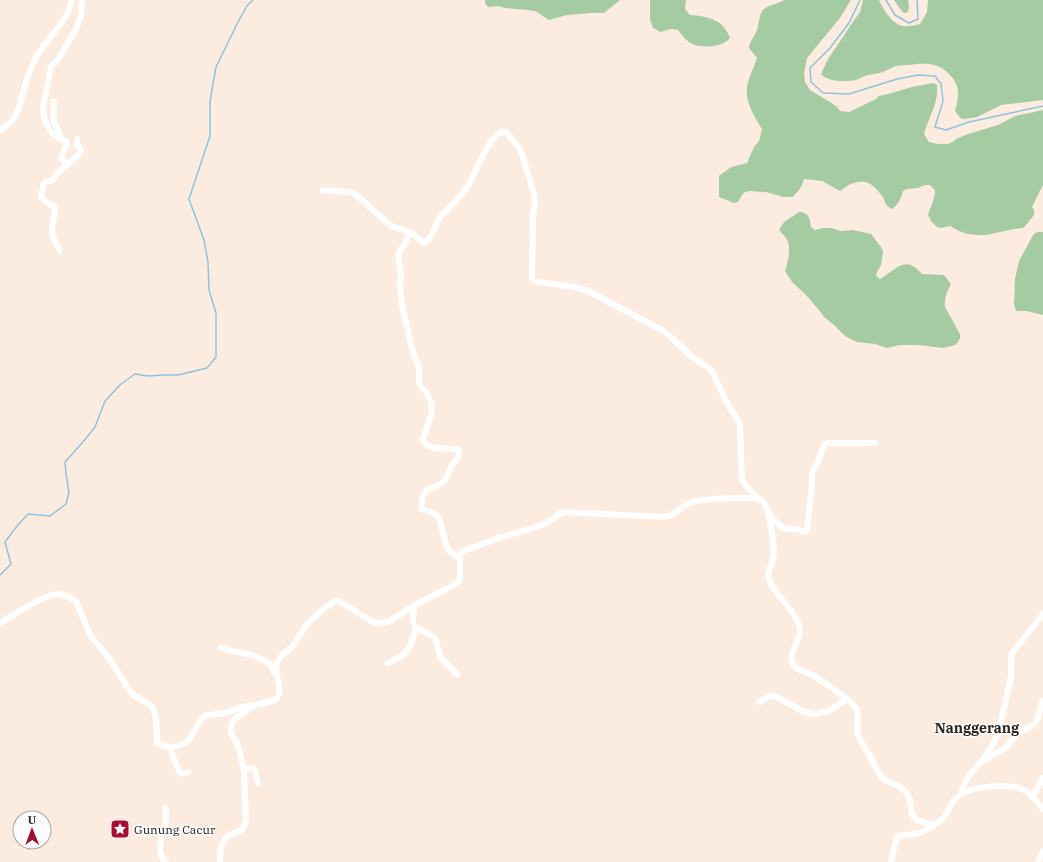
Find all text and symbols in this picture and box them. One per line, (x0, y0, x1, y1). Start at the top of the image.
district label: Nanggerang (935, 719, 1020, 737)
north arrow (12, 810, 52, 850)
text: U (27, 813, 37, 827)
place icon: Gunung Cacur (109, 818, 131, 840)
place label: Gunung Cacur (134, 822, 216, 837)

